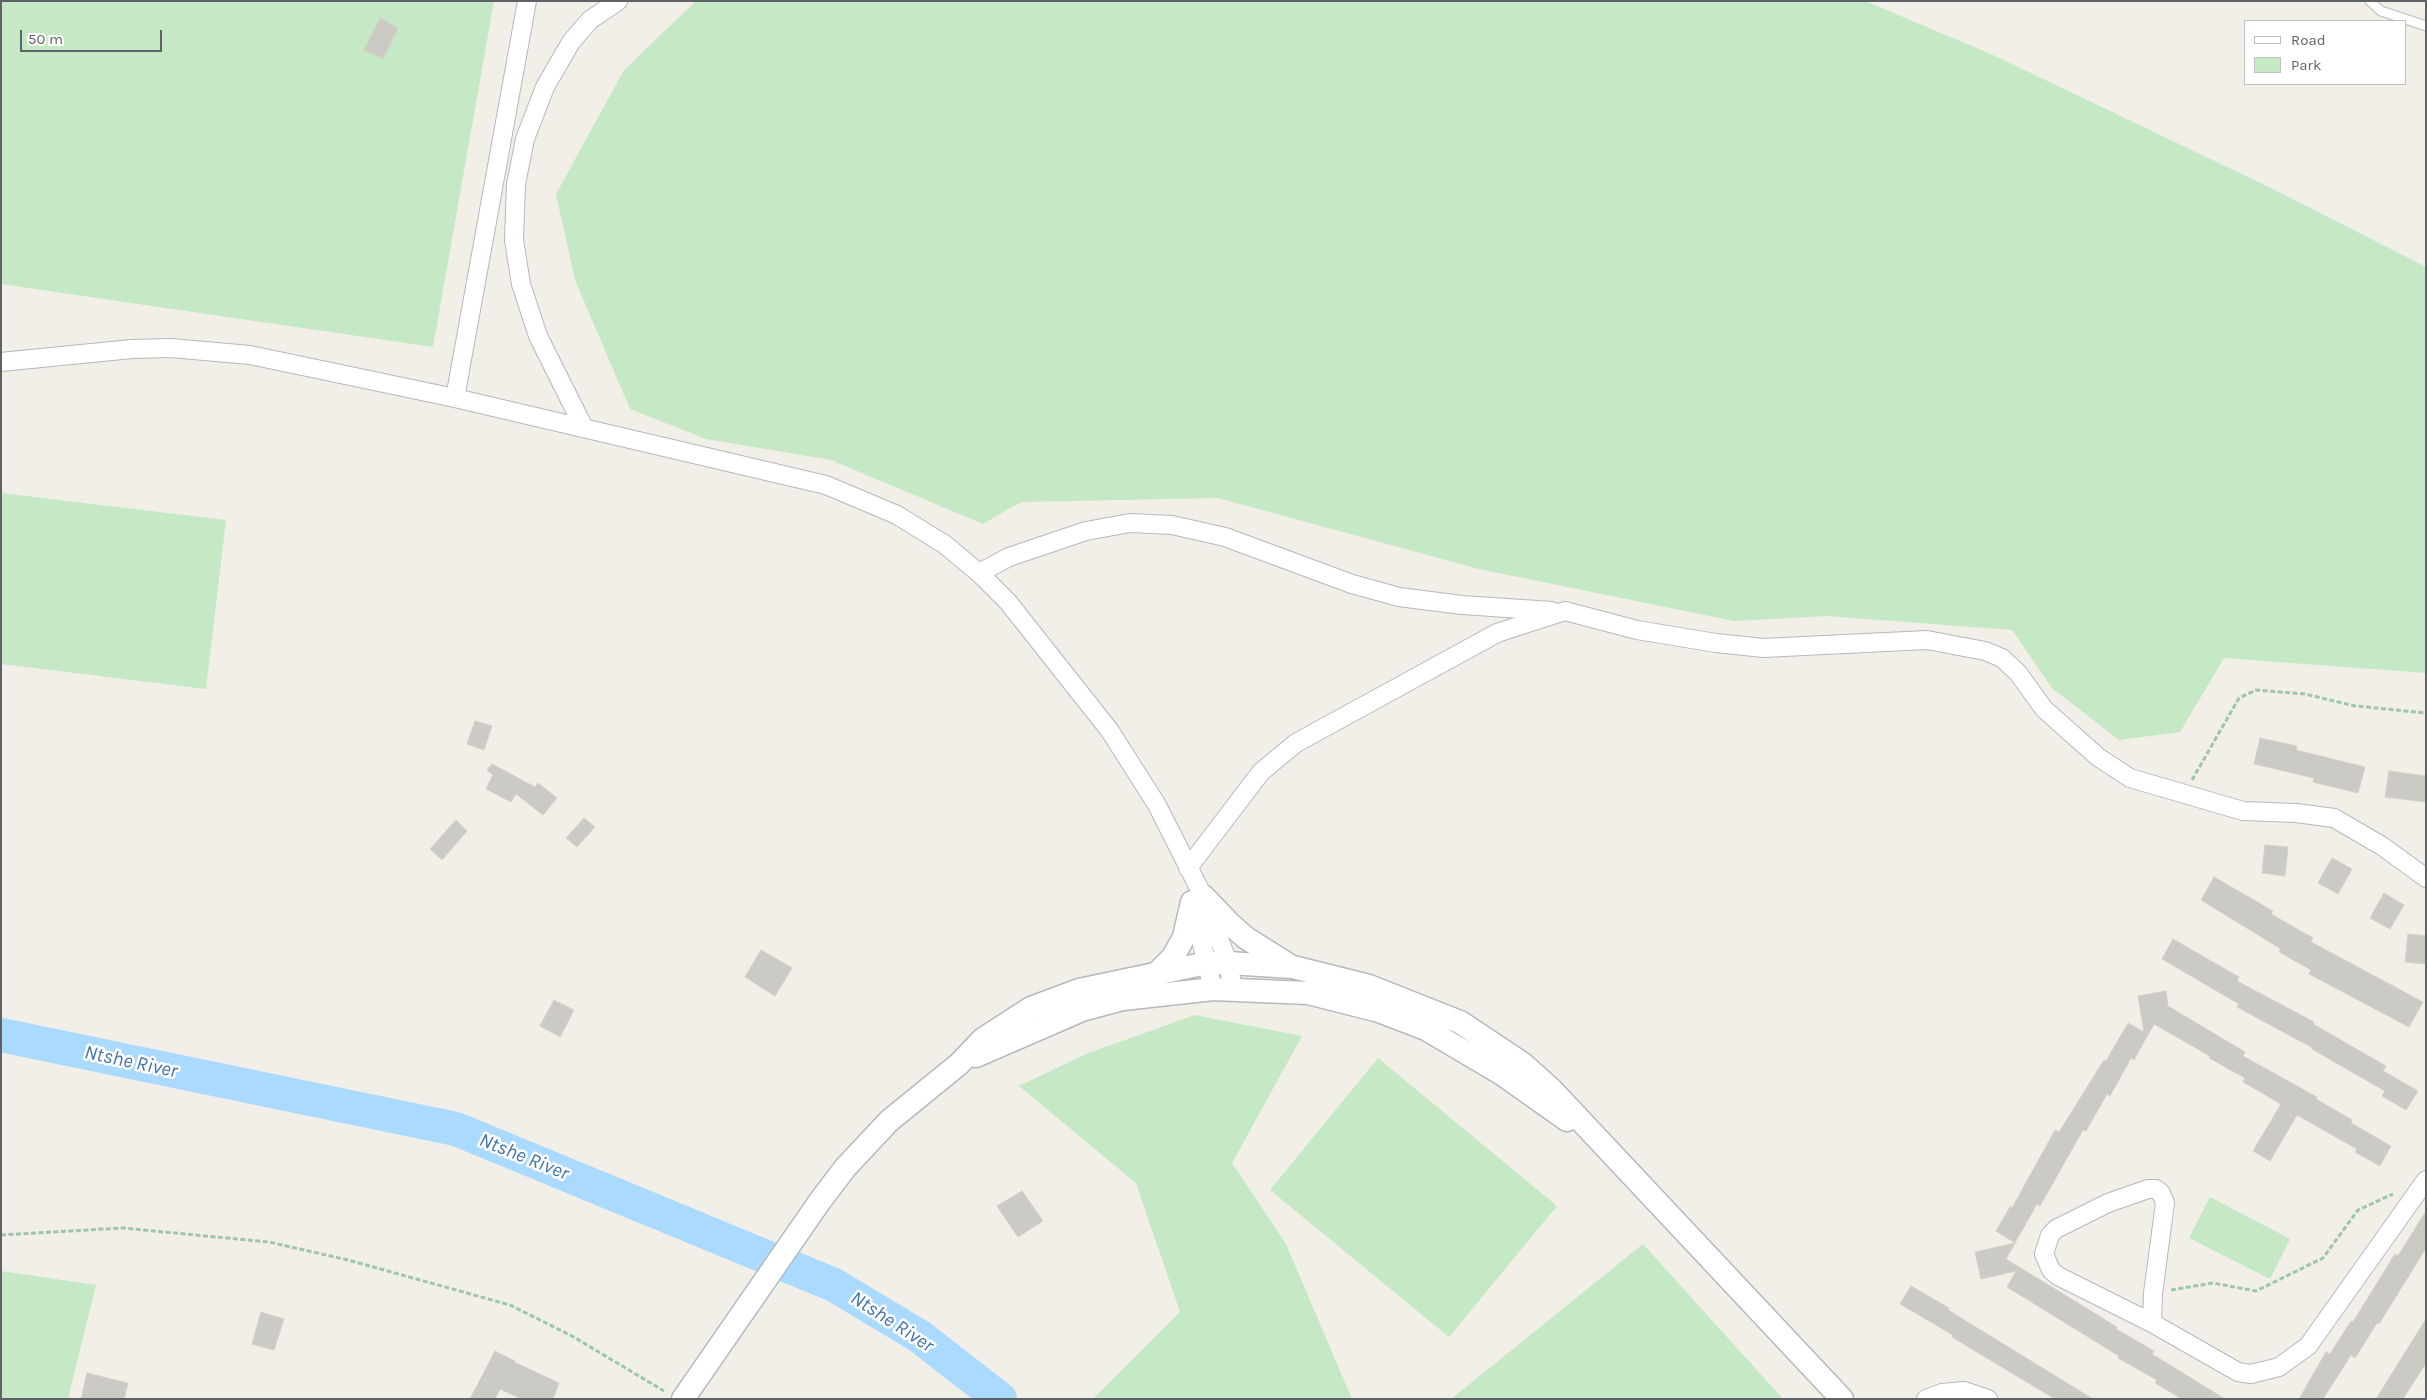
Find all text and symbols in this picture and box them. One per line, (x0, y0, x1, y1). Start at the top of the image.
scale bar (22, 20, 165, 52)
legend (2244, 20, 2407, 85)
text: 50 m (28, 30, 63, 48)
text: Road (2291, 31, 2326, 49)
text: Park (2291, 56, 2321, 74)
water label: Ntshe River (82, 1040, 180, 1084)
water label: Ntshe River (476, 1128, 572, 1186)
water label: Ntshe River (846, 1286, 938, 1358)

